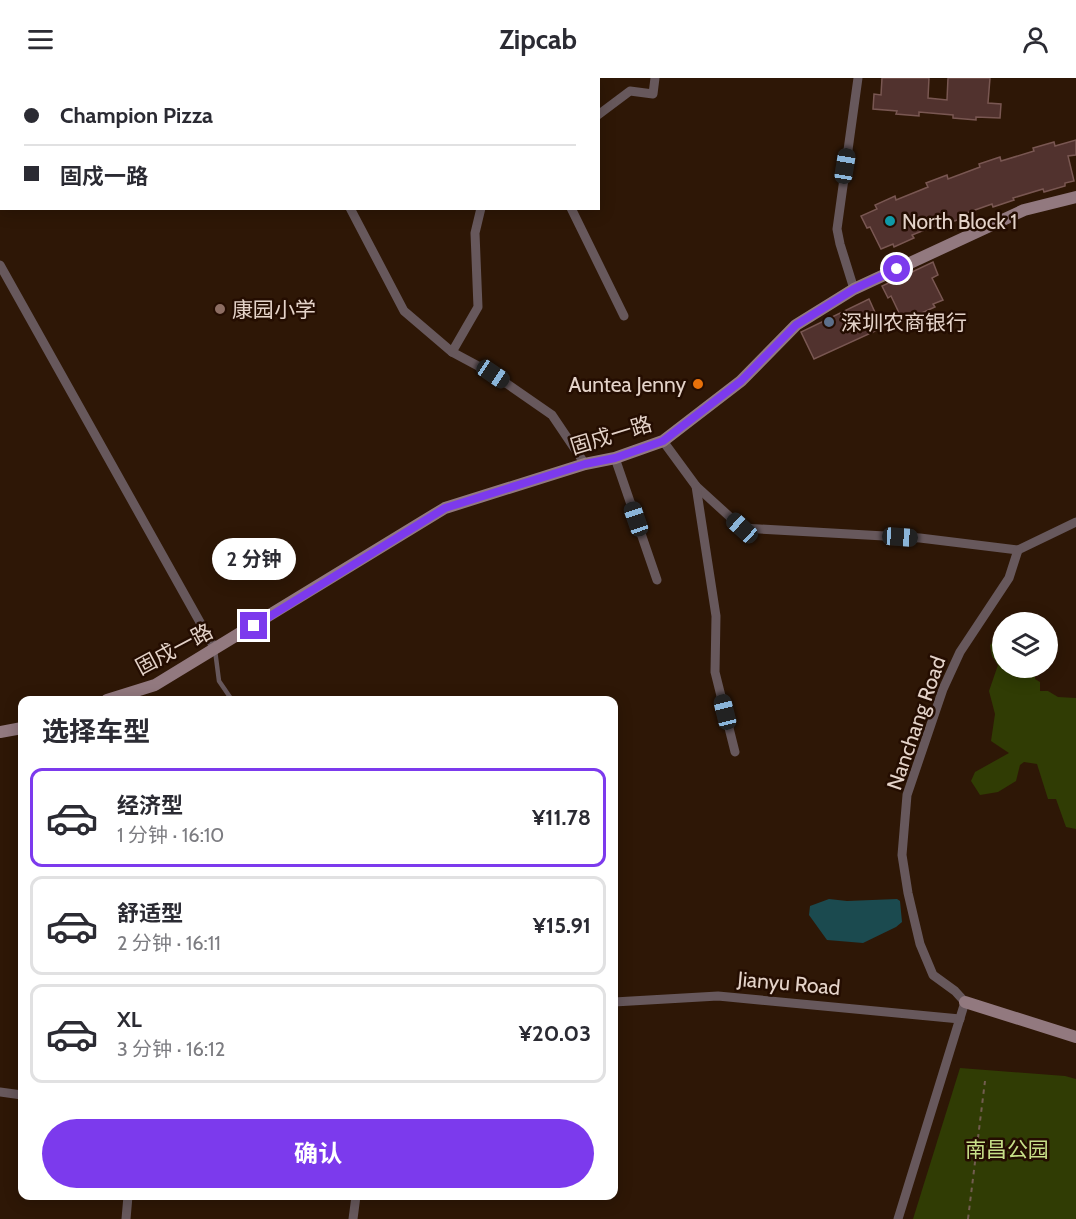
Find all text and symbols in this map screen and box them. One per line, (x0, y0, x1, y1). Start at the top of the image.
icon: menu (24, 23, 57, 56)
text: Zipcab (499, 23, 577, 56)
icon: person (1019, 23, 1052, 56)
text: Champion Pizza (60, 102, 213, 129)
car (833, 147, 857, 185)
text: 固戍一路 (60, 163, 148, 190)
place label: North Block 1 (902, 209, 1017, 234)
marker: North Block 1 (883, 214, 897, 228)
route start (883, 255, 910, 282)
place label: 康园小学 (232, 297, 316, 322)
marker: 康园小学 (213, 302, 227, 316)
place label: 深圳农商银行 (841, 310, 967, 335)
marker: 深圳农商银行 (822, 315, 836, 329)
car (473, 356, 513, 392)
place label: Auntea Jenny (569, 372, 686, 397)
marker: Auntea Jenny (691, 377, 705, 391)
street label: 固戍一路 (567, 411, 655, 459)
car (622, 499, 650, 539)
car (723, 509, 761, 547)
car (881, 527, 919, 547)
callout: 2 分钟 (212, 539, 296, 581)
text: 2 分钟 (226, 547, 282, 571)
route end (240, 612, 267, 639)
map controls (992, 612, 1058, 678)
button: layers (992, 612, 1058, 678)
street label: 固戍一路 (131, 618, 217, 680)
street label: Nanchang Road (881, 653, 951, 793)
car (712, 692, 738, 732)
text: 选择车型 (42, 715, 150, 748)
icon: car (45, 791, 99, 845)
text: 经济型 (117, 792, 183, 819)
text: ¥11.78 (532, 804, 591, 831)
text: 1 分钟 · 16:10 (117, 823, 224, 847)
icon: car (45, 899, 99, 953)
text: 舒适型 (117, 900, 183, 927)
text: ¥15.91 (533, 912, 591, 939)
text: 2 分钟 · 16:11 (117, 931, 221, 955)
street label: Jianyu Road (736, 966, 841, 1000)
text: XL (117, 1006, 142, 1033)
icon: car (45, 1007, 99, 1061)
text: ¥20.03 (519, 1020, 591, 1047)
text: 3 分钟 · 16:12 (117, 1037, 225, 1061)
button: 确认 (42, 1119, 594, 1188)
park label: 南昌公园 (965, 1137, 1049, 1162)

